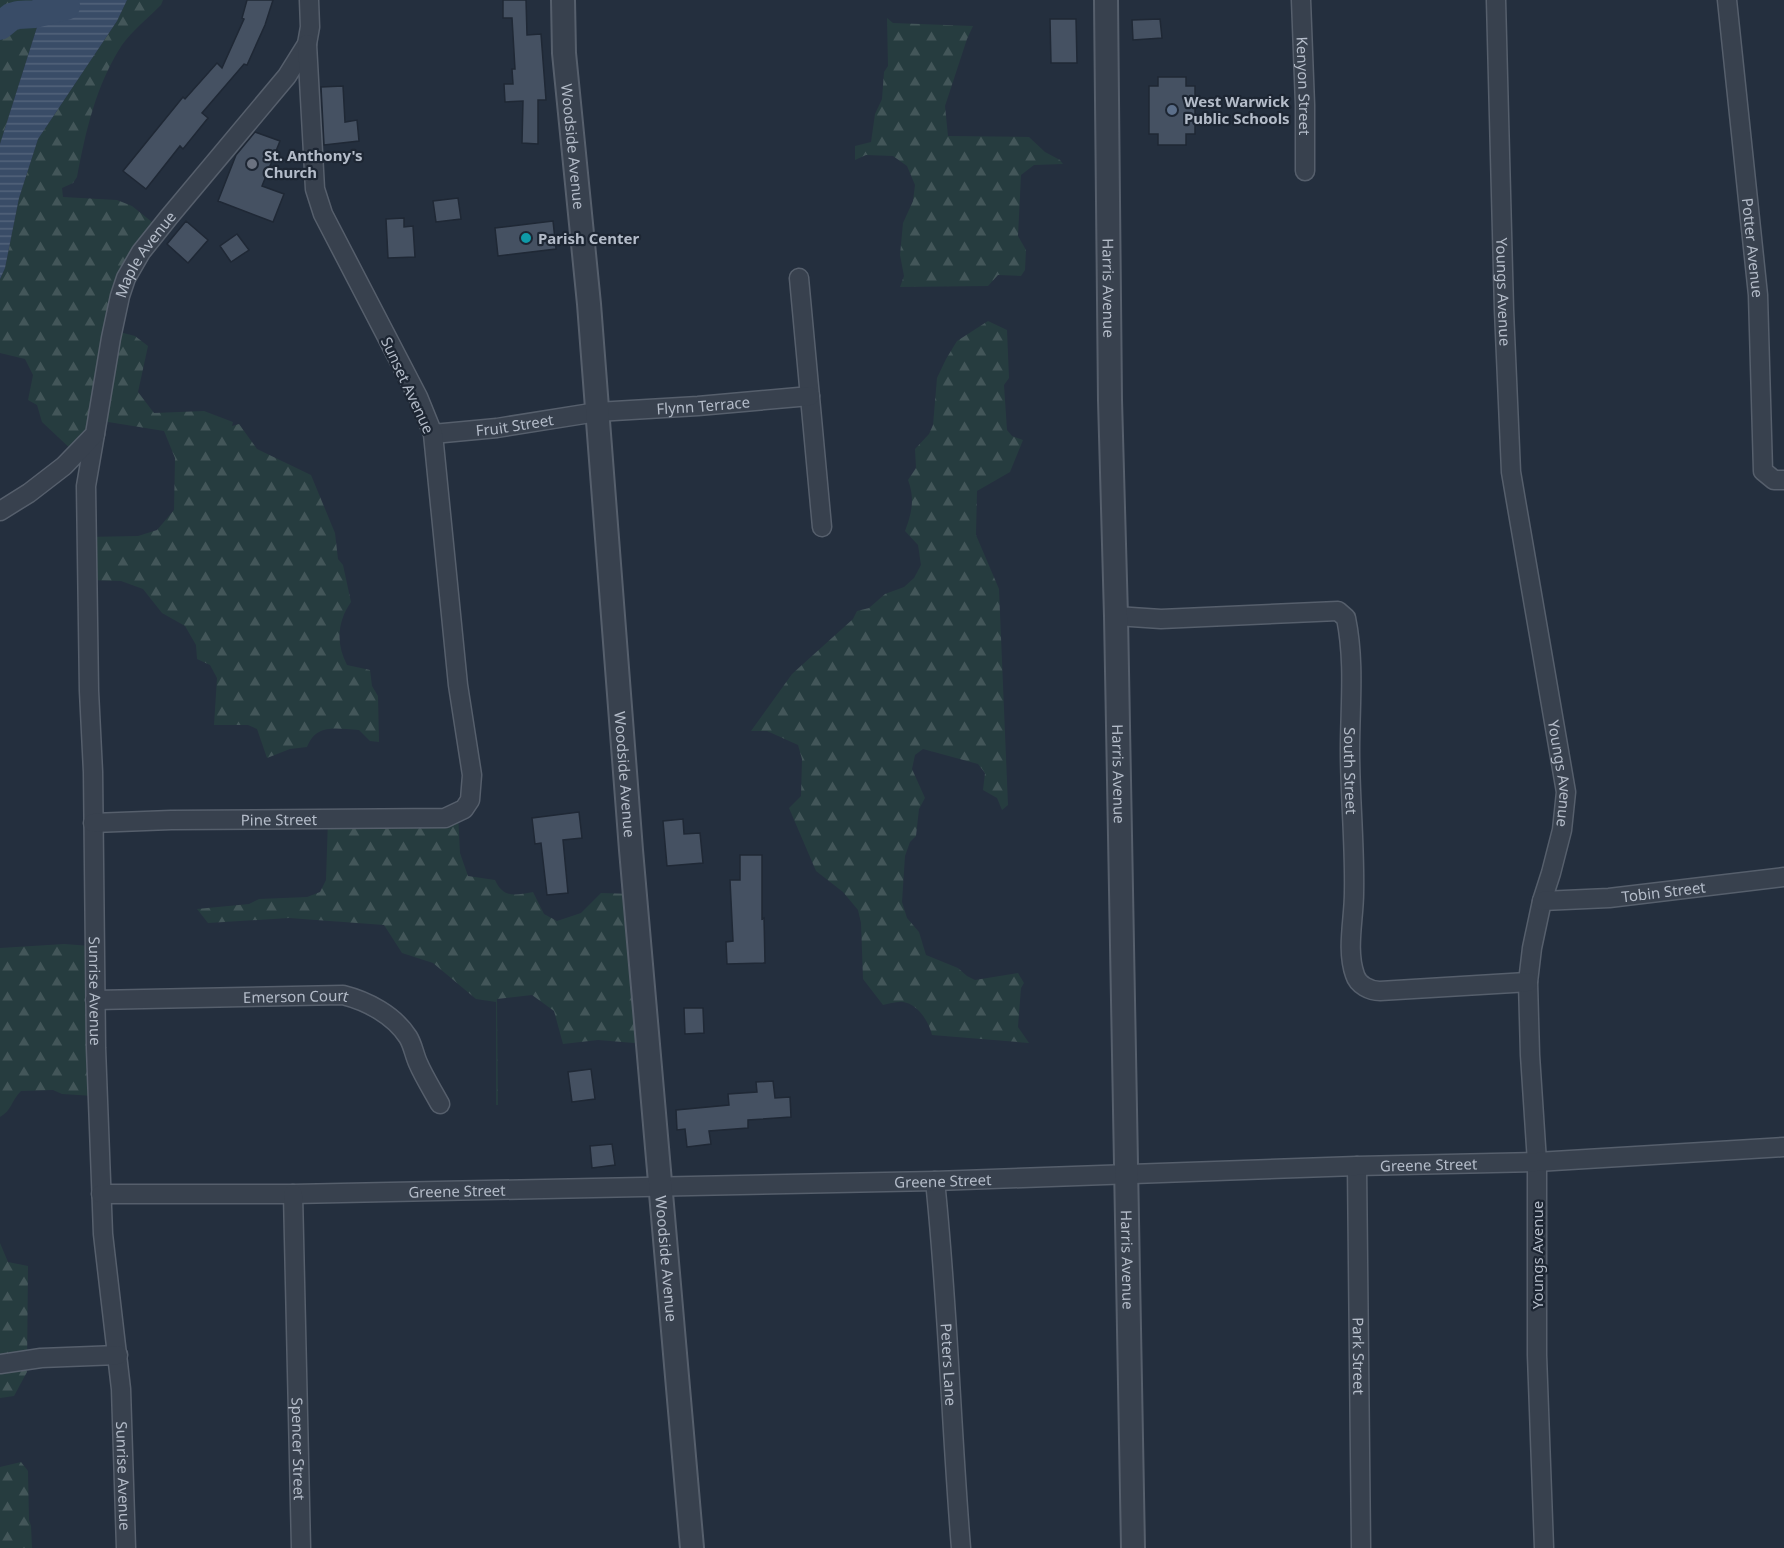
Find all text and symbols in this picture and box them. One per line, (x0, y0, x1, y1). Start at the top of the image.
street label: Kenyon Street (1292, 36, 1315, 136)
street label: Woodside Avenue (557, 83, 590, 210)
place label: West Warwick Public Schools (1184, 91, 1290, 128)
marker: West Warwick Public Schools (1165, 103, 1179, 117)
place label: St. Anthony's Church (264, 145, 363, 182)
marker: St. Anthony's Church (245, 157, 259, 171)
street label: Potter Avenue (1738, 197, 1768, 299)
street label: Maple Avenue (110, 207, 180, 300)
place label: Parish Center (538, 228, 639, 248)
marker: Parish Center (519, 231, 533, 245)
street label: Youngs Avenue (1492, 237, 1516, 347)
street label: Harris Avenue (1098, 238, 1119, 338)
street label: Sunset Avenue (377, 333, 439, 437)
street label: Flynn Terrace (656, 391, 751, 418)
street label: Fruit Street (475, 409, 555, 440)
street label: Woodside Avenue (610, 711, 640, 838)
street label: Youngs Avenue (1544, 718, 1576, 828)
street label: Harris Avenue (1108, 724, 1130, 824)
street label: South Street (1340, 727, 1362, 815)
street label: Pine Street (241, 809, 318, 829)
street label: Tobin Street (1620, 876, 1707, 906)
street label: Sunrise Avenue (85, 936, 106, 1046)
street label: Emerson Court (243, 985, 352, 1007)
street label: Greene Street (1380, 1153, 1478, 1175)
street label: Greene Street (894, 1169, 992, 1192)
street label: Greene Street (408, 1180, 506, 1202)
street label: Woodside Avenue (651, 1195, 682, 1322)
street label: Youngs Avenue (1527, 1201, 1547, 1309)
street label: Harris Avenue (1117, 1210, 1139, 1310)
street label: Park Street (1349, 1317, 1369, 1395)
street label: Peters Lane (937, 1322, 962, 1406)
street label: Spencer Street (288, 1397, 310, 1501)
street label: Sunrise Avenue (112, 1421, 135, 1531)

